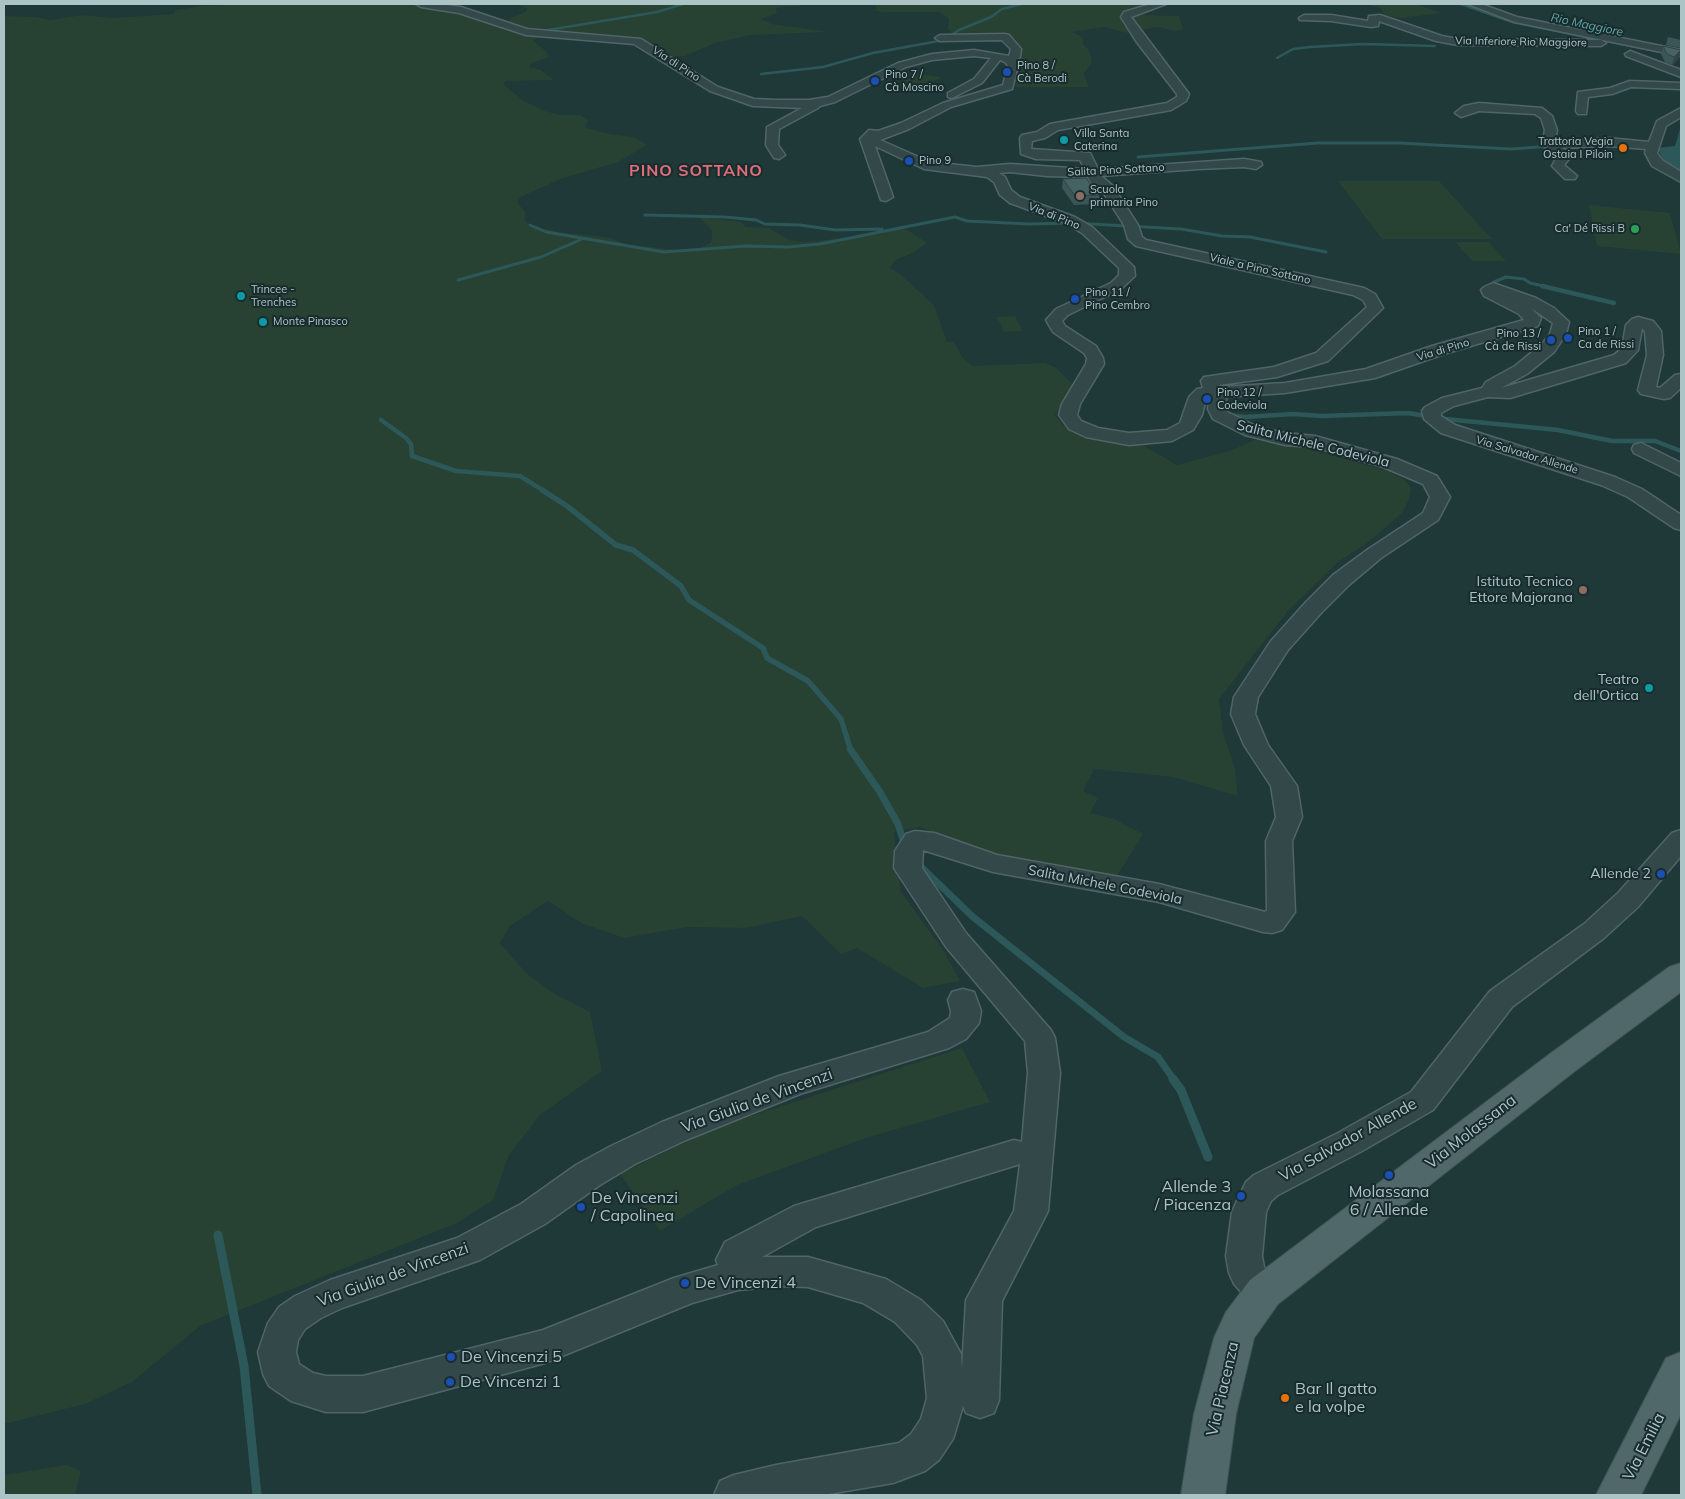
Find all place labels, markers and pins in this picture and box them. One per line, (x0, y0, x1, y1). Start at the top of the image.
place label: Pino 8 / Cà Berodi (1017, 59, 1067, 85)
marker: Pino 8 / Cà Berodi (1001, 66, 1013, 78)
place label: Pino 7 / Cà Moscino (885, 68, 944, 94)
marker: Pino 7 / Cà Moscino (869, 75, 881, 87)
place label: Villa Santa Caterina (1074, 127, 1129, 153)
marker: Villa Santa Caterina (1058, 134, 1070, 146)
place label: Trattoria Vegia Ostaia I Piloin (1538, 135, 1613, 161)
marker: Trattoria Vegia Ostaia I Piloin (1617, 142, 1629, 154)
place label: Pino 9 (919, 154, 951, 168)
marker: Pino 9 (903, 155, 915, 167)
place label: Scuola primaria Pino (1090, 183, 1158, 209)
marker: Scuola primaria Pino (1074, 190, 1086, 202)
place label: Ca' Dé Rissi B (1555, 222, 1625, 236)
marker: Ca' Dé Rissi B (1629, 223, 1641, 235)
place label: Trincee - Trenches (251, 283, 296, 309)
place label: Pino 11 / Pino Cembro (1085, 286, 1150, 312)
marker: Trincee - Trenches (235, 290, 247, 302)
marker: Pino 11 / Pino Cembro (1069, 293, 1081, 305)
place label: Monte Pinasco (273, 315, 348, 329)
marker: Monte Pinasco (257, 316, 269, 328)
place label: Pino 1 / Ca de Rissi (1578, 325, 1634, 351)
place label: Pino 13 / Cà de Rissi (1485, 327, 1541, 353)
marker: Pino 1 / Ca de Rissi (1562, 332, 1574, 344)
marker: Pino 13 / Cà de Rissi (1545, 334, 1557, 346)
place label: Pino 12 / Codeviola (1217, 386, 1267, 412)
marker: Pino 12 / Codeviola (1201, 393, 1213, 405)
place label: Istituto Tecnico Ettore Majorana (1469, 574, 1573, 606)
marker: Istituto Tecnico Ettore Majorana (1577, 584, 1589, 596)
place label: Teatro dell'Ortica (1573, 672, 1639, 704)
marker: Teatro dell'Ortica (1643, 682, 1655, 694)
place label: Allende 2 (1590, 866, 1651, 882)
marker: Allende 2 (1655, 868, 1667, 880)
marker: Molassana 6 / Allende (1383, 1169, 1395, 1181)
place label: Allende 3 / Piacenza (1155, 1177, 1231, 1215)
place label: Molassana 6 / Allende (1349, 1182, 1429, 1220)
place label: De Vincenzi / Capolinea (591, 1188, 678, 1226)
marker: Allende 3 / Piacenza (1235, 1190, 1247, 1202)
marker: De Vincenzi / Capolinea (575, 1201, 587, 1213)
place label: De Vincenzi 4 (695, 1273, 796, 1293)
marker: De Vincenzi 4 (679, 1277, 691, 1289)
place label: De Vincenzi 5 (461, 1347, 562, 1367)
marker: De Vincenzi 5 (445, 1351, 457, 1363)
place label: De Vincenzi 1 (460, 1372, 561, 1392)
marker: De Vincenzi 1 (444, 1376, 456, 1388)
place label: Bar Il gatto e la volpe (1295, 1379, 1377, 1417)
marker: Bar Il gatto e la volpe (1279, 1392, 1291, 1404)

